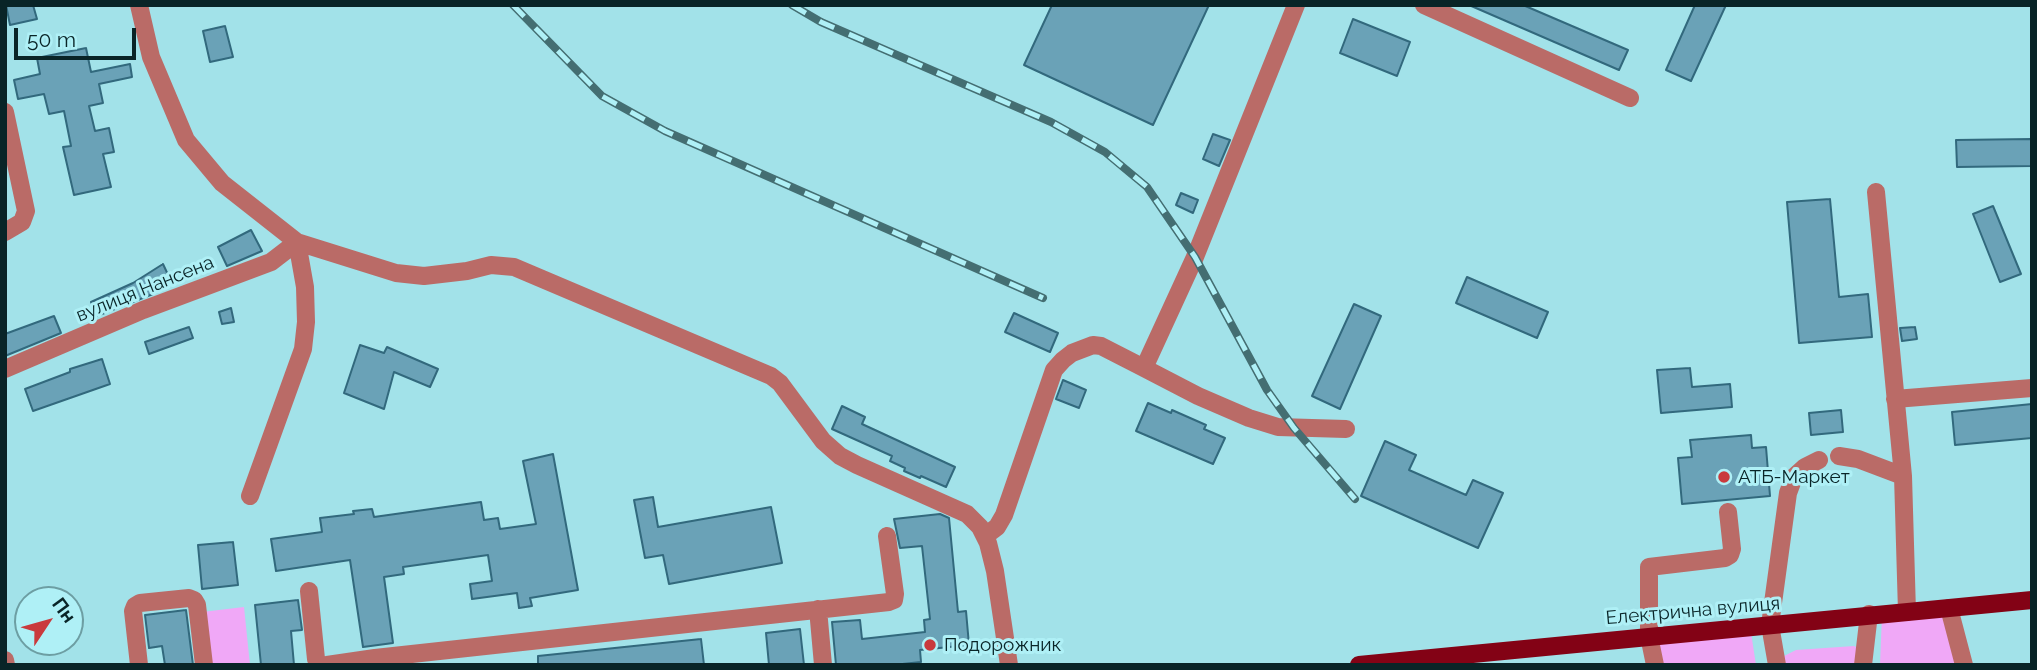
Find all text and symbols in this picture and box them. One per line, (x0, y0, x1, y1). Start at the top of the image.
scale bar (18, 14, 140, 58)
text: 50 m (27, 27, 76, 52)
street label: вулиця Нансена (73, 251, 217, 327)
place label: АТБ-Маркет (1738, 466, 1850, 488)
marker: АТБ-Маркет (1716, 469, 1732, 485)
north arrow (14, 586, 84, 656)
street label: Електрична вулиця (1605, 592, 1781, 630)
text: Пн (48, 593, 81, 627)
place label: Подорожник (944, 634, 1061, 656)
marker: Подорожник (922, 637, 938, 653)

